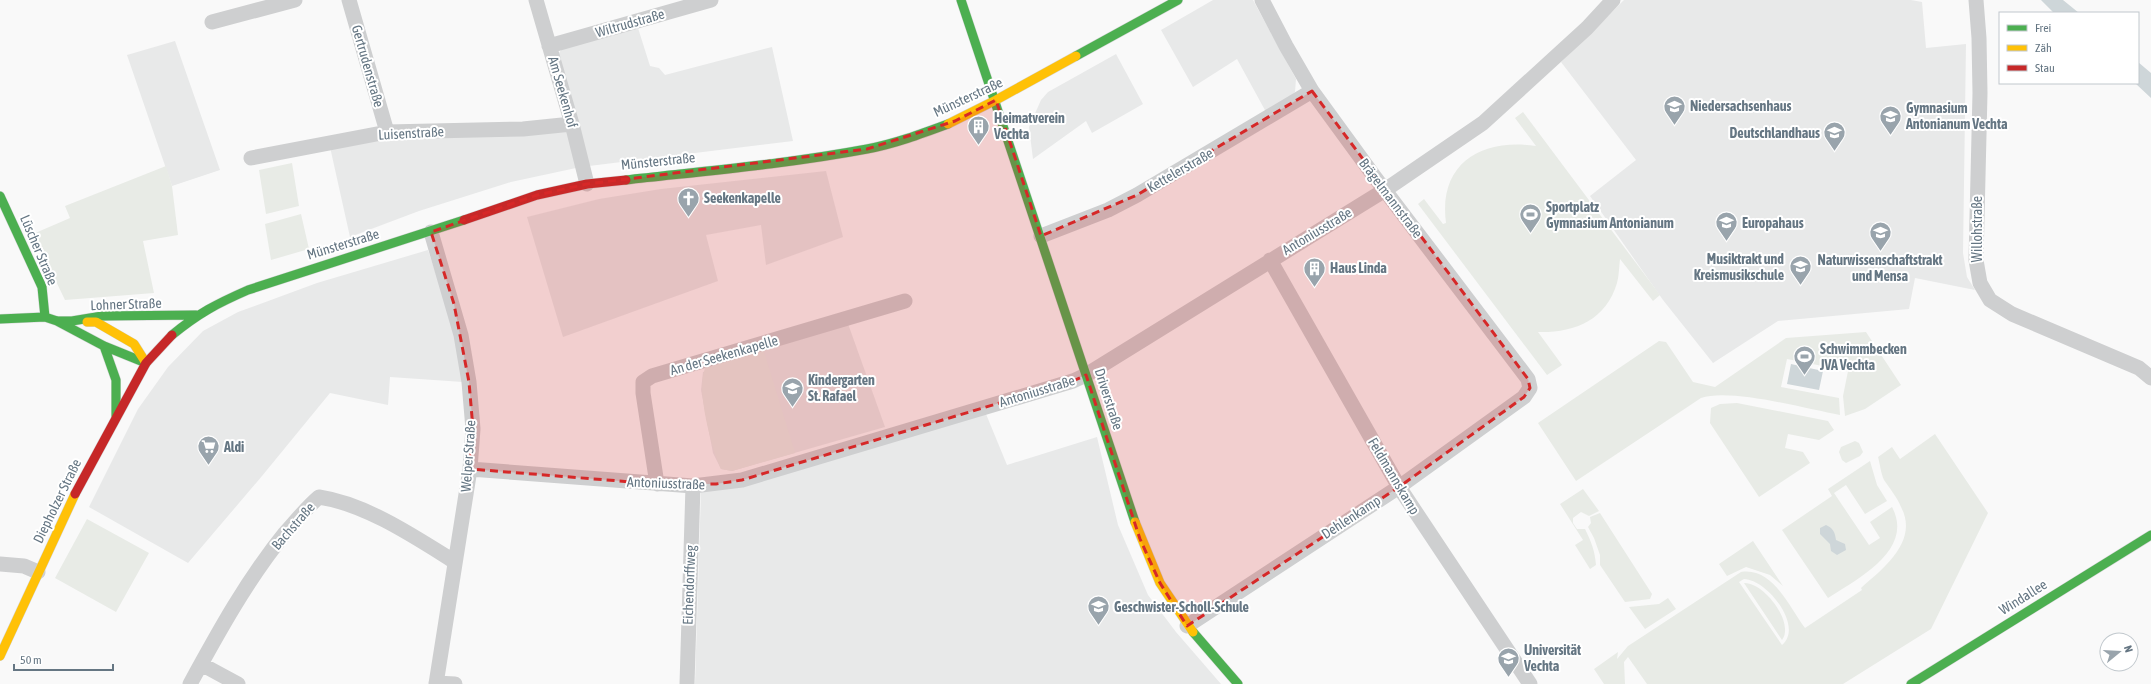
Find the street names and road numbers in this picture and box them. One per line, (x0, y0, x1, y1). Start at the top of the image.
street label: Wiltrudstraße (594, 6, 666, 40)
street label: Gertrudenstraße (349, 23, 387, 109)
street label: Am Seekenhof (545, 54, 581, 130)
street label: Münsterstraße (931, 74, 1005, 120)
street label: Luisenstraße (378, 123, 444, 143)
street label: Kettelerstraße (1144, 145, 1216, 195)
street label: Münsterstraße (620, 149, 696, 173)
street label: Brägelmannstraße (1356, 155, 1426, 241)
street label: Willohstraße (1969, 196, 1985, 262)
street label: Antoniusstraße (1279, 204, 1355, 258)
street label: Lüscher Straße (17, 212, 61, 288)
street label: Münsterstraße (305, 225, 381, 263)
street label: Lohner Straße (90, 295, 162, 313)
street label: An der Seekenkapelle (668, 332, 780, 378)
street label: Driverstraße (1092, 366, 1126, 432)
street label: Antoniusstraße (997, 372, 1077, 410)
street label: Welper Straße (458, 420, 478, 492)
street label: Feldmannskamp (1365, 435, 1423, 517)
street label: Diepholzer Straße (30, 456, 84, 546)
street label: Antoniusstraße (627, 474, 705, 492)
street label: Dehlenkamp (1319, 492, 1384, 542)
street label: Bachstraße (268, 499, 318, 553)
street label: Eichendorffweg (680, 545, 698, 625)
street label: Windallee (1996, 576, 2050, 618)

